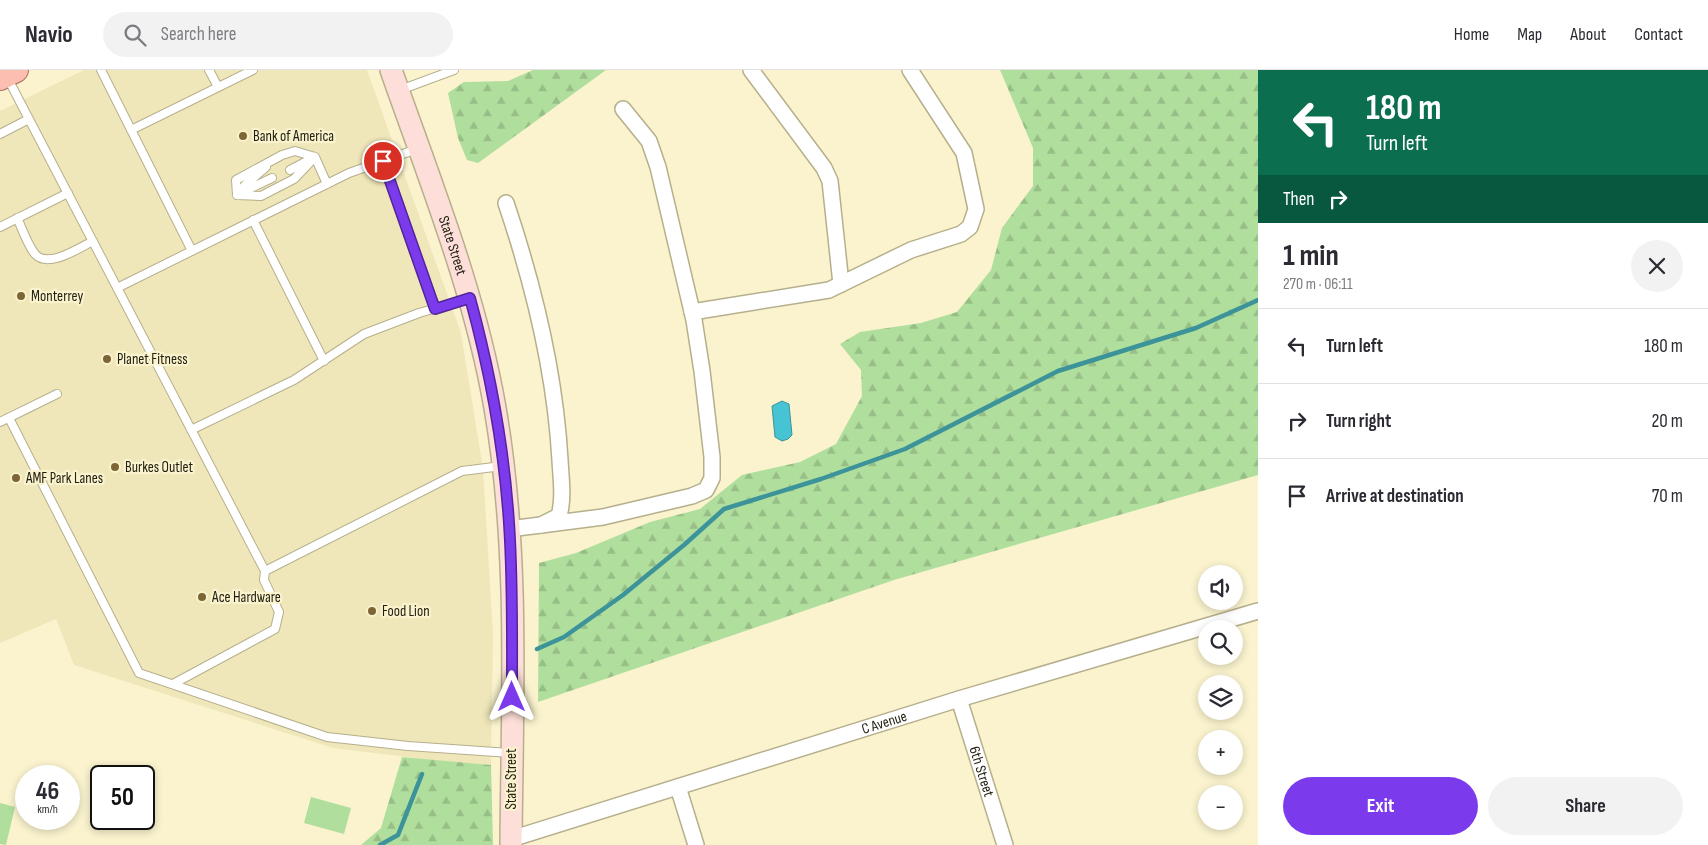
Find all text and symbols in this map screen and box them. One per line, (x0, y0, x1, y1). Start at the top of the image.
search box (103, 12, 453, 57)
text: Navio (25, 20, 73, 49)
icon: search (121, 21, 149, 49)
text: Search here (161, 23, 236, 46)
text: Home (1454, 24, 1489, 45)
text: Map (1517, 24, 1542, 45)
text: About (1570, 24, 1606, 45)
text: Contact (1634, 24, 1683, 45)
text: 180 m (1366, 87, 1442, 130)
icon: left (1283, 90, 1348, 155)
place label: Bank of America (253, 127, 334, 146)
marker: Bank of America (237, 130, 249, 142)
text: Turn left (1366, 130, 1428, 157)
pin (362, 140, 404, 182)
icon: arrive (369, 147, 397, 175)
icon: right (1324, 185, 1352, 213)
text: Then (1283, 188, 1314, 211)
street label: State Street (434, 213, 471, 278)
text: 1 min (1283, 238, 1339, 274)
button: close (1631, 240, 1683, 292)
text: 270 m · 06:11 (1283, 275, 1353, 294)
place label: Monterrey (31, 287, 83, 306)
marker: Monterrey (15, 290, 27, 302)
icon: left (1283, 332, 1311, 360)
text: Turn left (1326, 335, 1383, 358)
text: 180 m (1644, 335, 1683, 358)
place label: Planet Fitness (117, 350, 188, 369)
marker: Planet Fitness (101, 353, 113, 365)
icon: right (1283, 407, 1311, 435)
text: Turn right (1326, 410, 1391, 433)
text: 20 m (1651, 410, 1683, 433)
place label: Burkes Outlet (125, 458, 194, 477)
marker: Burkes Outlet (109, 461, 121, 473)
place label: AMF Park Lanes (25, 469, 103, 488)
marker: AMF Park Lanes (10, 472, 22, 484)
icon: arrive (1283, 482, 1311, 510)
text: Arrive at destination (1326, 485, 1464, 508)
text: 70 m (1652, 485, 1683, 508)
map controls (1198, 565, 1243, 830)
button: sound (1198, 565, 1243, 610)
place label: Ace Hardware (211, 588, 281, 607)
marker: Ace Hardware (196, 591, 208, 603)
place label: Food Lion (382, 602, 430, 621)
marker: Food Lion (366, 605, 378, 617)
button: search (1198, 620, 1243, 665)
position arrow (485, 670, 537, 722)
button: layers (1198, 675, 1243, 720)
street label: C Avenue (859, 706, 909, 738)
button: + (1198, 730, 1243, 775)
street label: 6th Street (965, 744, 999, 799)
street label: State Street (502, 748, 521, 810)
speed limit sign: 50 (90, 765, 155, 830)
text: 46 (36, 776, 59, 807)
button: Exit (1283, 777, 1478, 835)
button: Share (1488, 777, 1683, 835)
button: − (1198, 785, 1243, 830)
text: km/h (37, 802, 58, 817)

